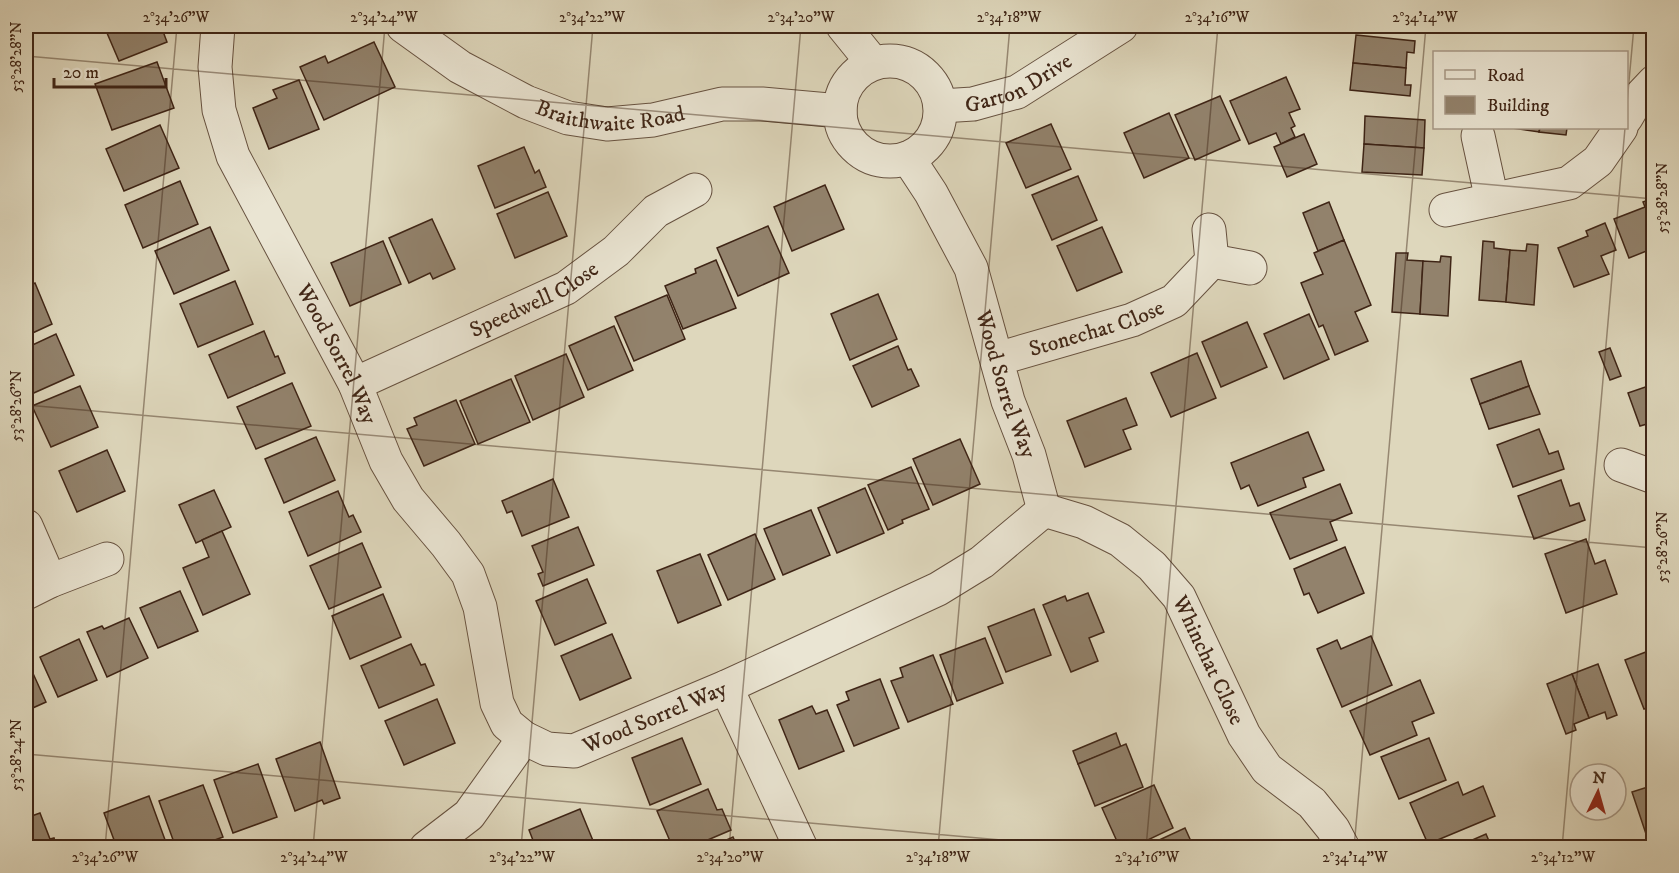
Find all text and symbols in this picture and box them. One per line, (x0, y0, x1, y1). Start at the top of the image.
text: 2°34'26"W (143, 8, 210, 27)
text: 2°34'24"W (350, 8, 418, 27)
text: 2°34'22"W (559, 8, 625, 27)
text: 2°34'20"W (768, 8, 835, 27)
text: 2°34'18"W (977, 8, 1041, 27)
text: 2°34'16"W (1185, 8, 1250, 27)
text: 2°34'14"W (1392, 8, 1458, 27)
text: 53°28'28"N (7, 21, 26, 93)
street label: Garton Drive (964, 47, 1077, 118)
scale bar (54, 51, 166, 89)
legend (1433, 51, 1628, 129)
text: 20 m (63, 62, 99, 84)
text: Road (1487, 65, 1524, 87)
street label: Braithwaite Road (532, 94, 687, 138)
text: Building (1487, 95, 1549, 117)
text: 53°28'28"N (1653, 162, 1672, 234)
street label: Speedwell Close (465, 255, 604, 344)
street label: Wood Sorrel Way (290, 278, 383, 428)
street label: Stonechat Close (1026, 294, 1168, 363)
street label: Wood Sorrel Way (970, 306, 1043, 462)
text: 53°28'26"N (7, 370, 26, 442)
text: 53°28'26"N (1653, 511, 1672, 583)
street label: Whinchat Close (1166, 590, 1251, 729)
street label: Wood Sorrel Way (578, 675, 731, 760)
text: 53°28'24"N (7, 719, 26, 791)
north arrow (1568, 762, 1628, 822)
text: N (1592, 768, 1607, 789)
text: 2°34'26"W (72, 848, 139, 867)
text: 2°34'24"W (280, 848, 348, 867)
text: 2°34'22"W (489, 848, 555, 867)
text: 2°34'20"W (697, 848, 764, 867)
text: 2°34'18"W (906, 848, 970, 867)
text: 2°34'16"W (1115, 848, 1180, 867)
text: 2°34'14"W (1322, 848, 1388, 867)
text: 2°34'12"W (1531, 848, 1595, 867)

